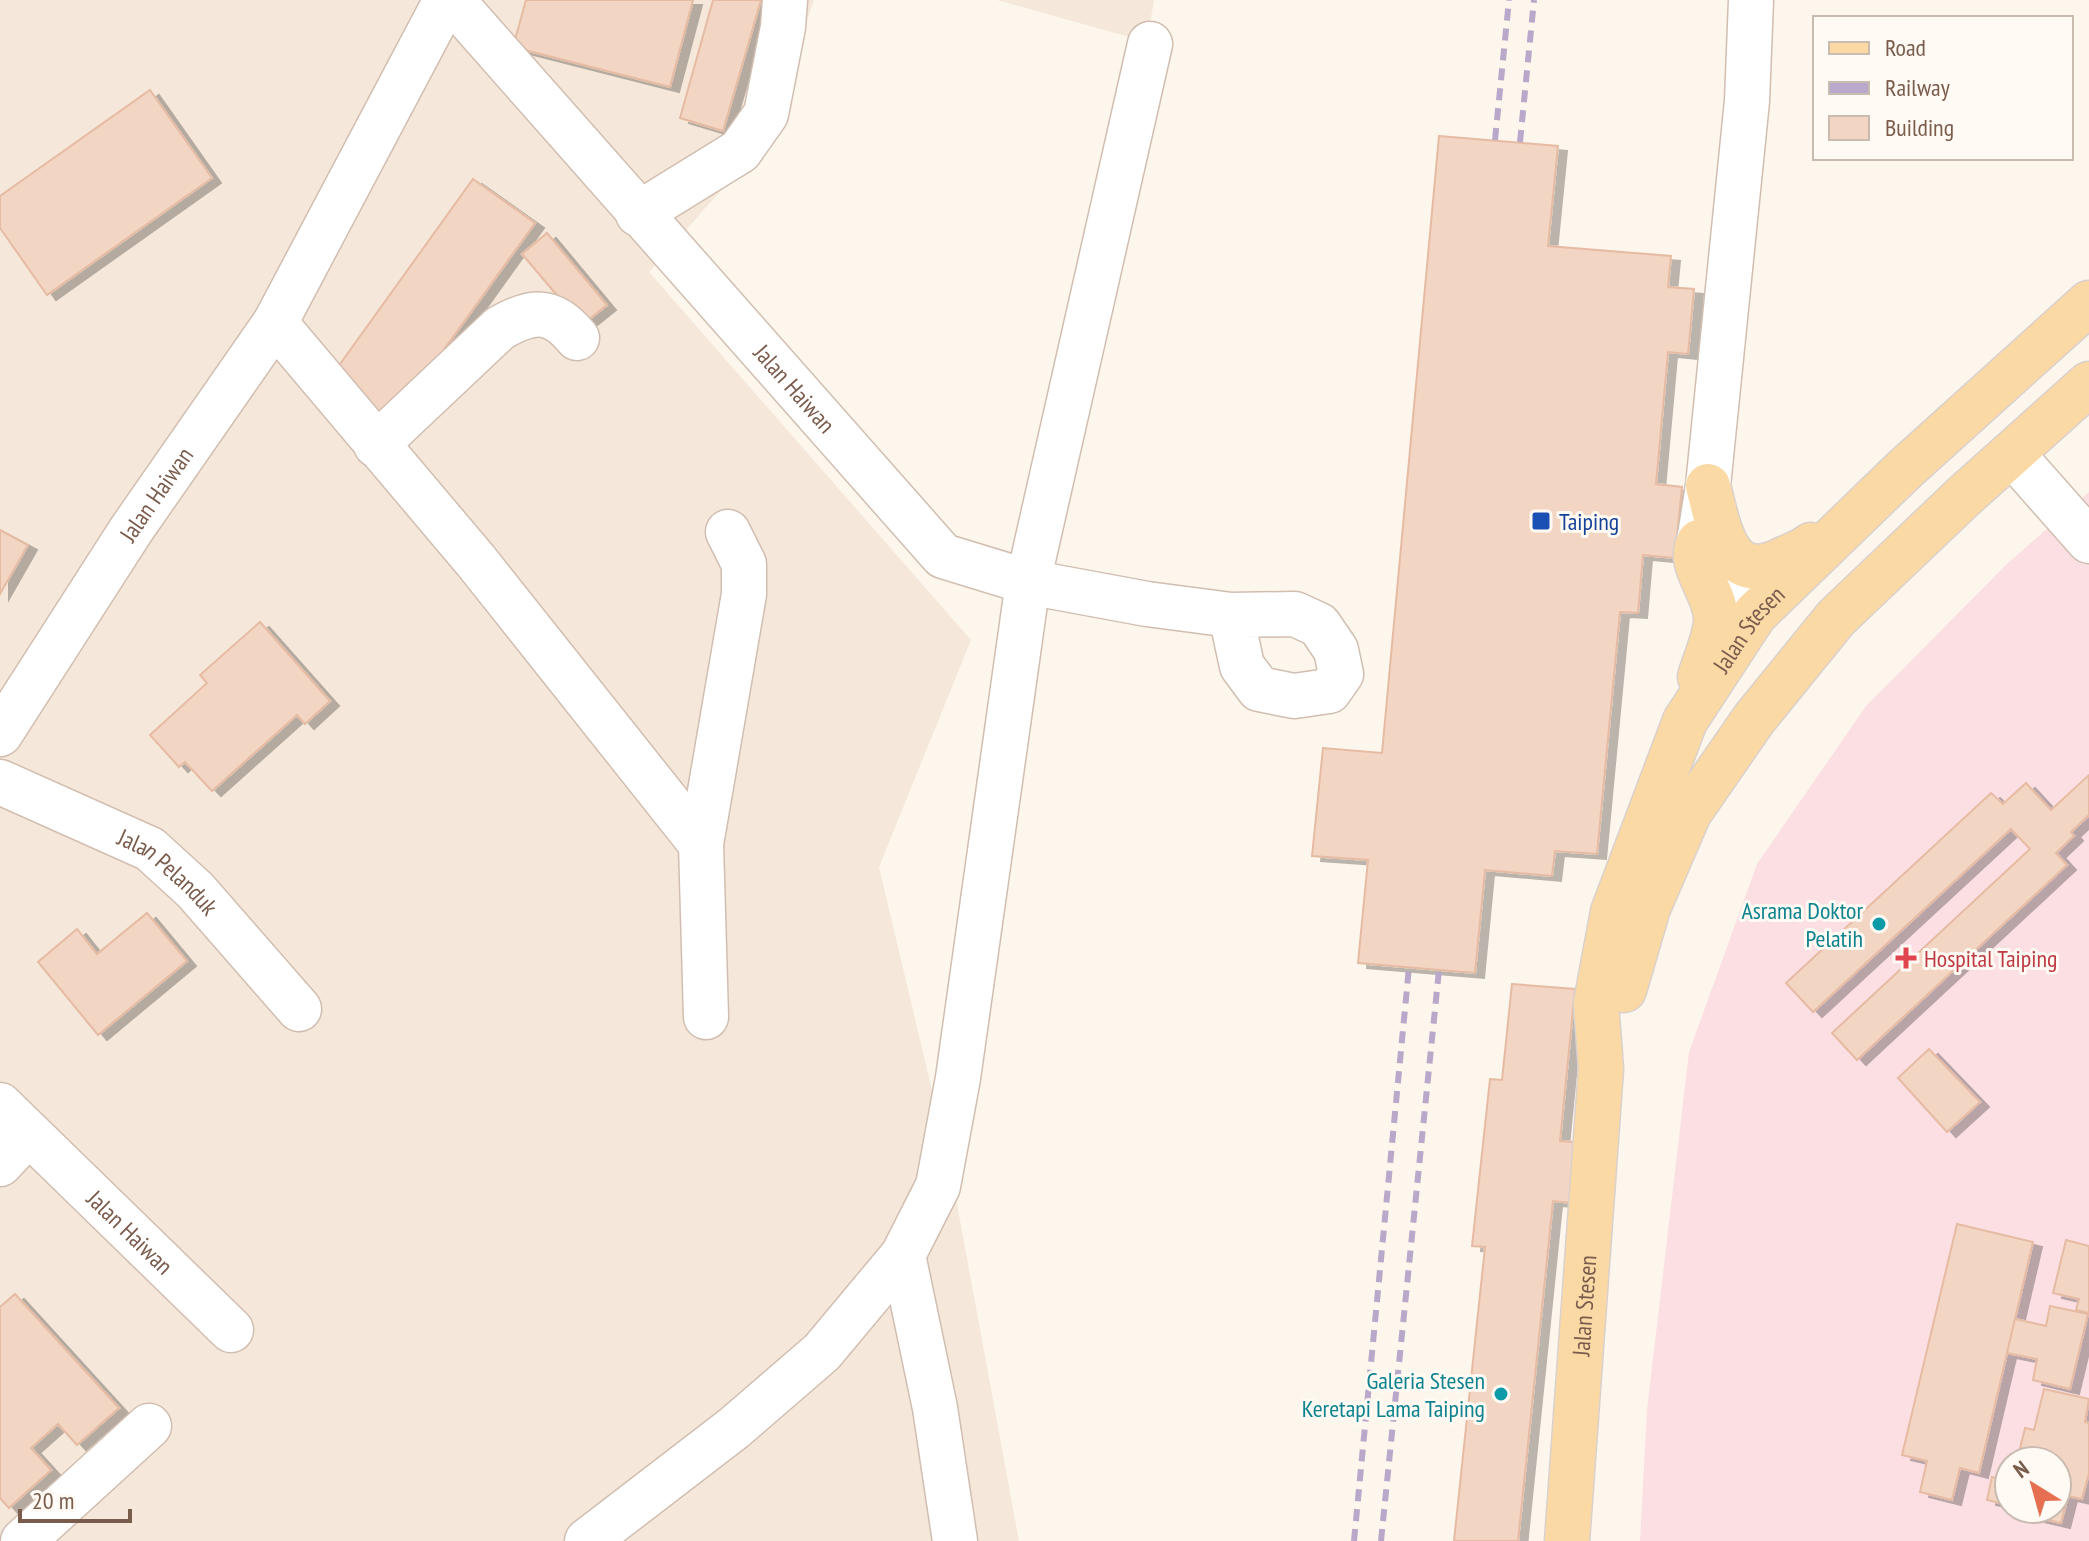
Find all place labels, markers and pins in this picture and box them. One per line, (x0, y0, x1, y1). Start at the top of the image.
place label: Taiping (1559, 506, 1619, 537)
marker: Taiping (1530, 510, 1552, 532)
place label: Asrama Doktor Pelatih (1741, 895, 1863, 954)
marker: Asrama Doktor Pelatih (1870, 915, 1888, 933)
place label: Hospital Taiping (1924, 943, 2057, 974)
marker: Hospital Taiping (1895, 947, 1917, 969)
place label: Galeria Stesen Keretapi Lama Taiping (1302, 1365, 1485, 1424)
marker: Galeria Stesen Keretapi Lama Taiping (1492, 1385, 1510, 1403)

